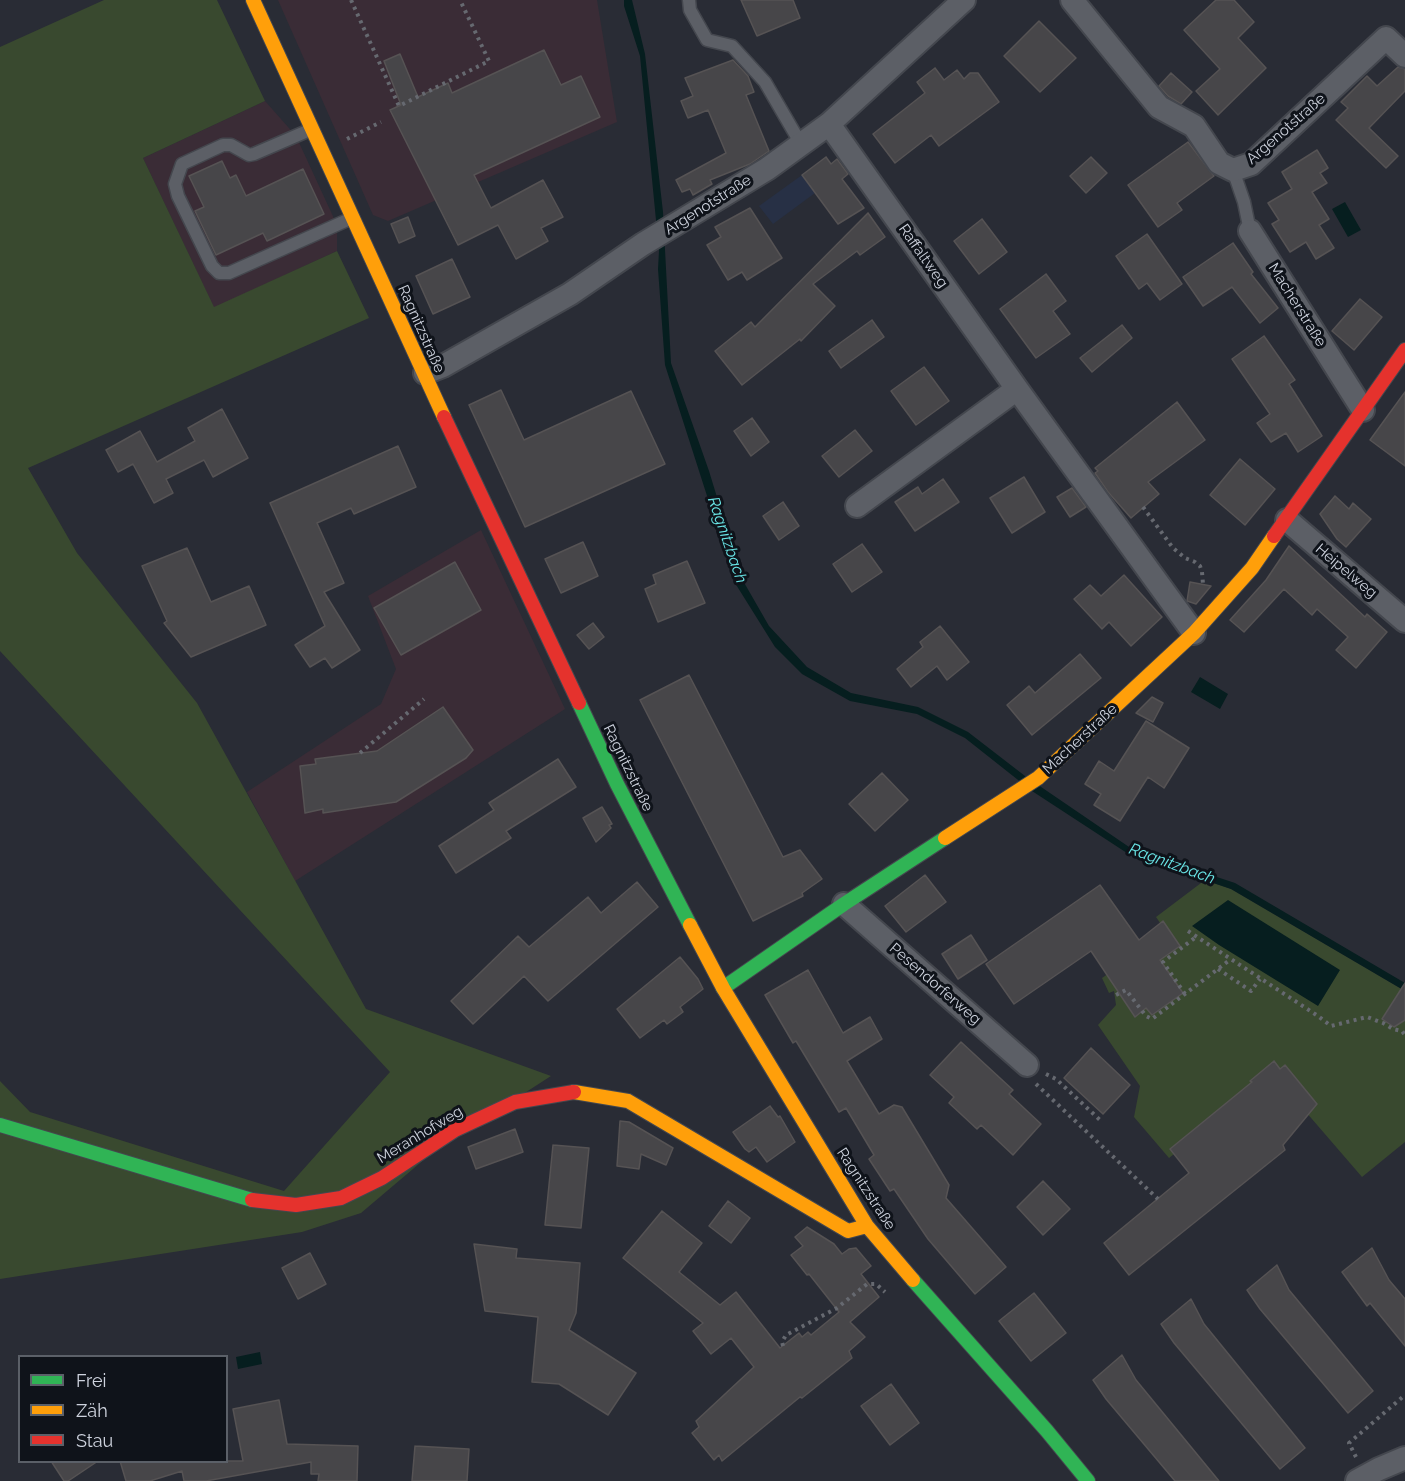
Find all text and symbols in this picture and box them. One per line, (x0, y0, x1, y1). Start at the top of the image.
street label: Argenotstraße (1243, 90, 1329, 168)
street label: Argenotstraße (661, 171, 755, 239)
street label: Raffaltweg (894, 221, 952, 291)
street label: Macherstraße (1264, 260, 1330, 350)
street label: Ragnitzstraße (394, 282, 448, 376)
water label: Ragnitzbach (703, 494, 751, 586)
street label: Heipelweg (1312, 540, 1380, 602)
street label: Macherstraße (1039, 700, 1121, 778)
street label: Ragnitzstraße (599, 722, 657, 814)
water label: Ragnitzbach (1126, 840, 1218, 888)
street label: Pesendorferweg (886, 939, 984, 1029)
street label: Meranhofweg (374, 1102, 466, 1168)
street label: Ragnitzstraße (833, 1145, 899, 1233)
legend (18, 1355, 228, 1463)
text: Frei (76, 1370, 106, 1391)
text: Zäh (76, 1400, 108, 1421)
text: Stau (76, 1430, 113, 1451)

